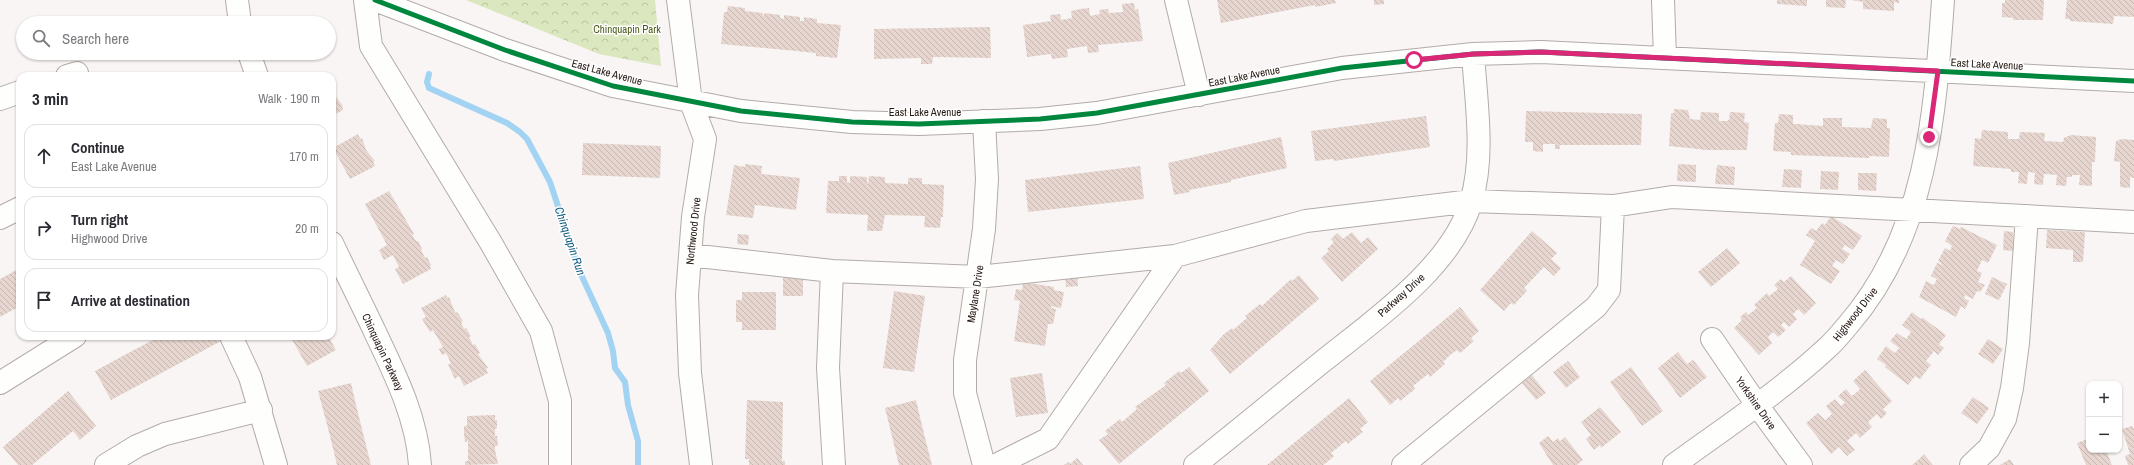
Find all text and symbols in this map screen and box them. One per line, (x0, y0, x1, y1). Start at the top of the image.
search box (16, 16, 336, 60)
park label: Chinquapin Park (593, 22, 661, 36)
icon: search (30, 27, 52, 49)
text: Search here (62, 28, 129, 49)
route start (1405, 51, 1423, 69)
street label: East Lake Avenue (1950, 55, 2024, 73)
street label: East Lake Avenue (570, 56, 644, 88)
street label: East Lake Avenue (1207, 62, 1281, 90)
text: 3 min (32, 87, 68, 110)
text: Walk · 190 m (258, 90, 320, 107)
street label: East Lake Avenue (889, 105, 961, 119)
route end (1920, 128, 1938, 146)
text: Continue (71, 137, 124, 158)
icon: ahead (33, 145, 55, 167)
text: 170 m (289, 148, 319, 165)
text: East Lake Avenue (71, 158, 157, 175)
street label: Northwood Drive (683, 197, 703, 265)
water label: Chinquapin Run (551, 205, 589, 277)
text: Turn right (71, 209, 128, 230)
icon: right (33, 217, 55, 239)
text: 20 m (295, 220, 319, 237)
text: Highwood Drive (71, 230, 147, 247)
street label: Maylane Drive (964, 264, 986, 324)
street label: Parkway Drive (1375, 270, 1427, 320)
street label: Highwood Drive (1830, 284, 1880, 344)
icon: arrive (33, 289, 55, 311)
text: Arrive at destination (71, 290, 190, 311)
street label: Chinquapin Parkway (359, 311, 407, 393)
street label: Yorkshire Drive (1732, 374, 1780, 432)
map controls (2086, 381, 2122, 453)
button: + (2086, 381, 2122, 417)
button: − (2086, 417, 2122, 453)

